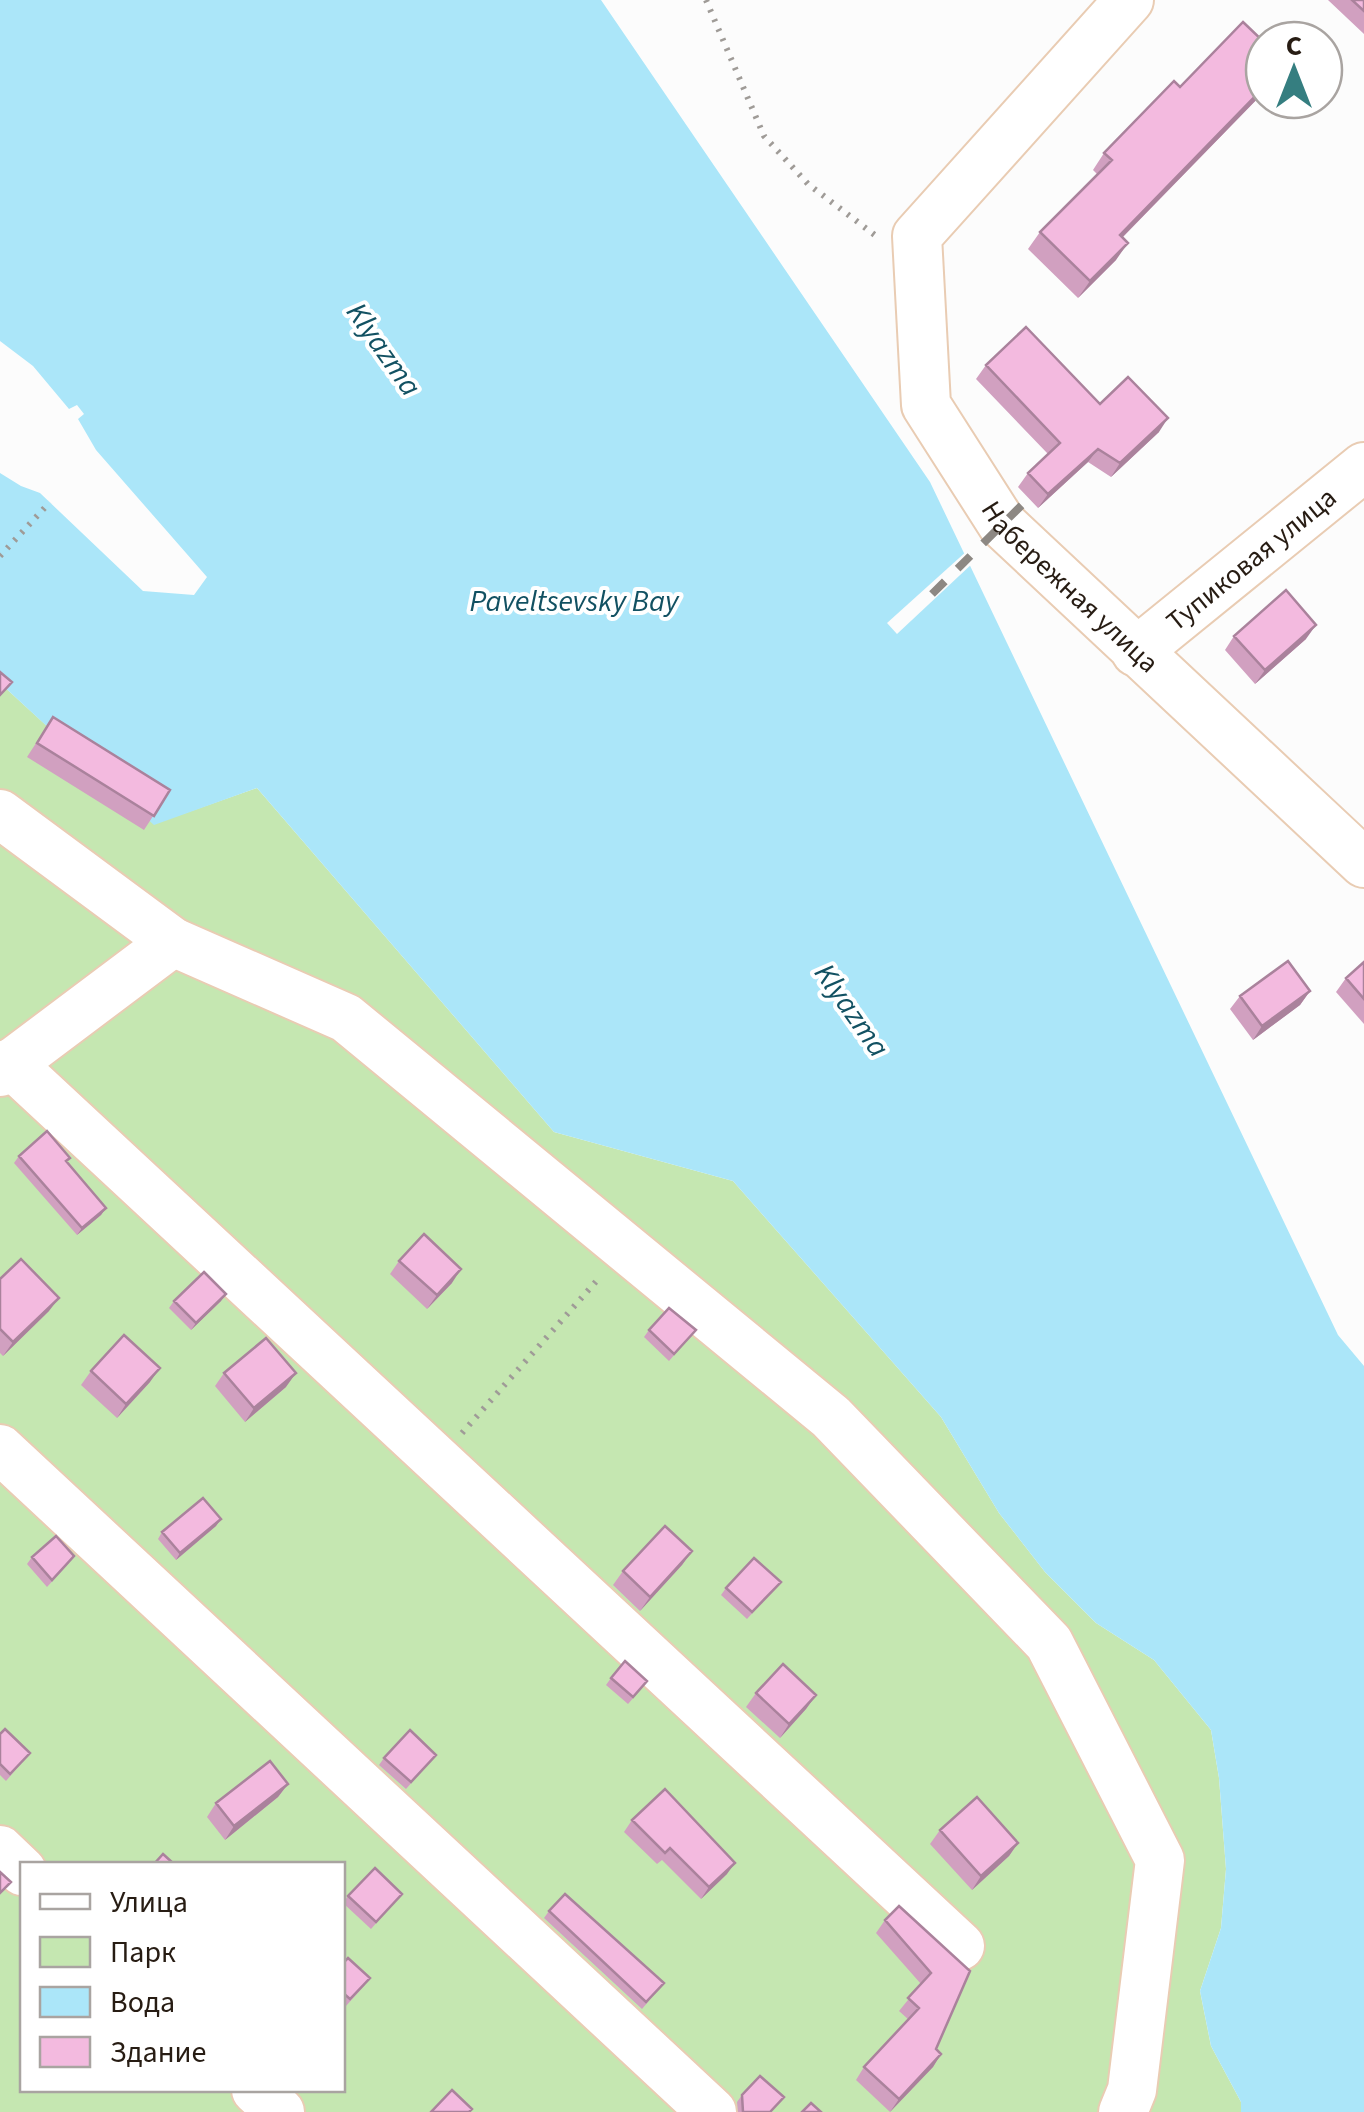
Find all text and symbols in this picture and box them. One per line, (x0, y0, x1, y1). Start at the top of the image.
north arrow (1244, 20, 1344, 120)
text: С (1286, 26, 1302, 66)
water label: Klyazma (336, 294, 432, 405)
street label: Тупиковая улица (1158, 478, 1345, 641)
street label: Набережная улица (971, 493, 1168, 682)
water label: Paveltsevsky Bay (470, 580, 680, 623)
water label: Klyazma (804, 955, 900, 1066)
legend (20, 1862, 345, 2092)
text: Улица (110, 1881, 188, 1924)
text: Парк (110, 1931, 176, 1974)
text: Вода (110, 1981, 175, 2024)
text: Здание (110, 2031, 206, 2074)

